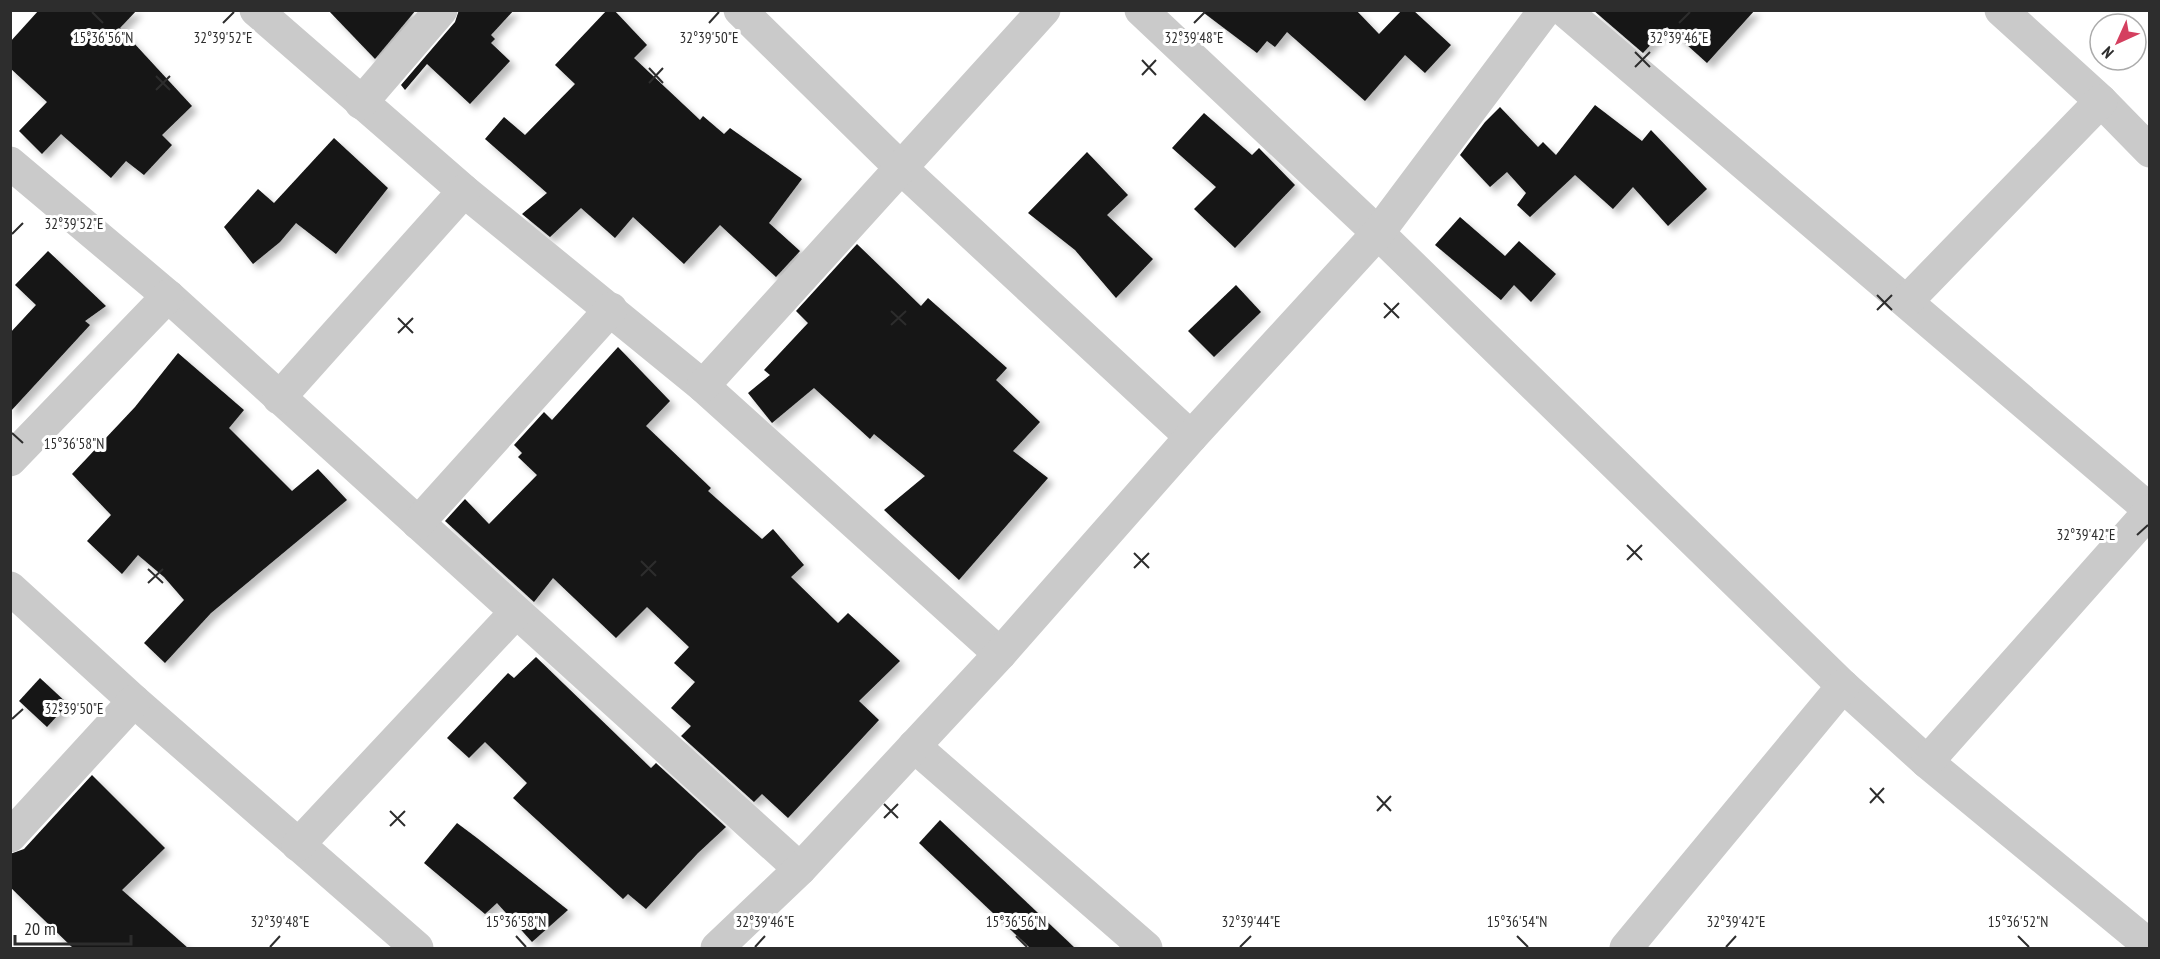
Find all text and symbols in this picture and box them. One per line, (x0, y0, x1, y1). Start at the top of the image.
north arrow (2088, 12, 2148, 72)
text: 15°36'56"N (73, 28, 133, 47)
text: 32°39'52"E (193, 28, 253, 47)
text: 32°39'50"E (679, 28, 739, 47)
text: 32°39'48"E (1164, 28, 1224, 47)
text: 32°39'46"E (1649, 28, 1709, 47)
text: N (2097, 42, 2118, 63)
text: 32°39'52"E (44, 214, 104, 233)
text: 15°36'58"N (44, 434, 104, 453)
text: 32°39'42"E (2056, 525, 2116, 544)
text: 32°39'50"E (44, 699, 104, 718)
scale bar (15, 908, 130, 946)
text: 32°39'48"E (250, 912, 310, 931)
text: 15°36'58"N (486, 912, 546, 931)
text: 32°39'46"E (735, 912, 795, 931)
text: 15°36'56"N (986, 912, 1046, 931)
text: 32°39'44"E (1221, 912, 1281, 931)
text: 15°36'54"N (1487, 912, 1547, 931)
text: 32°39'42"E (1706, 912, 1766, 931)
text: 15°36'52"N (1988, 912, 2048, 931)
text: 20 m (24, 917, 56, 940)

